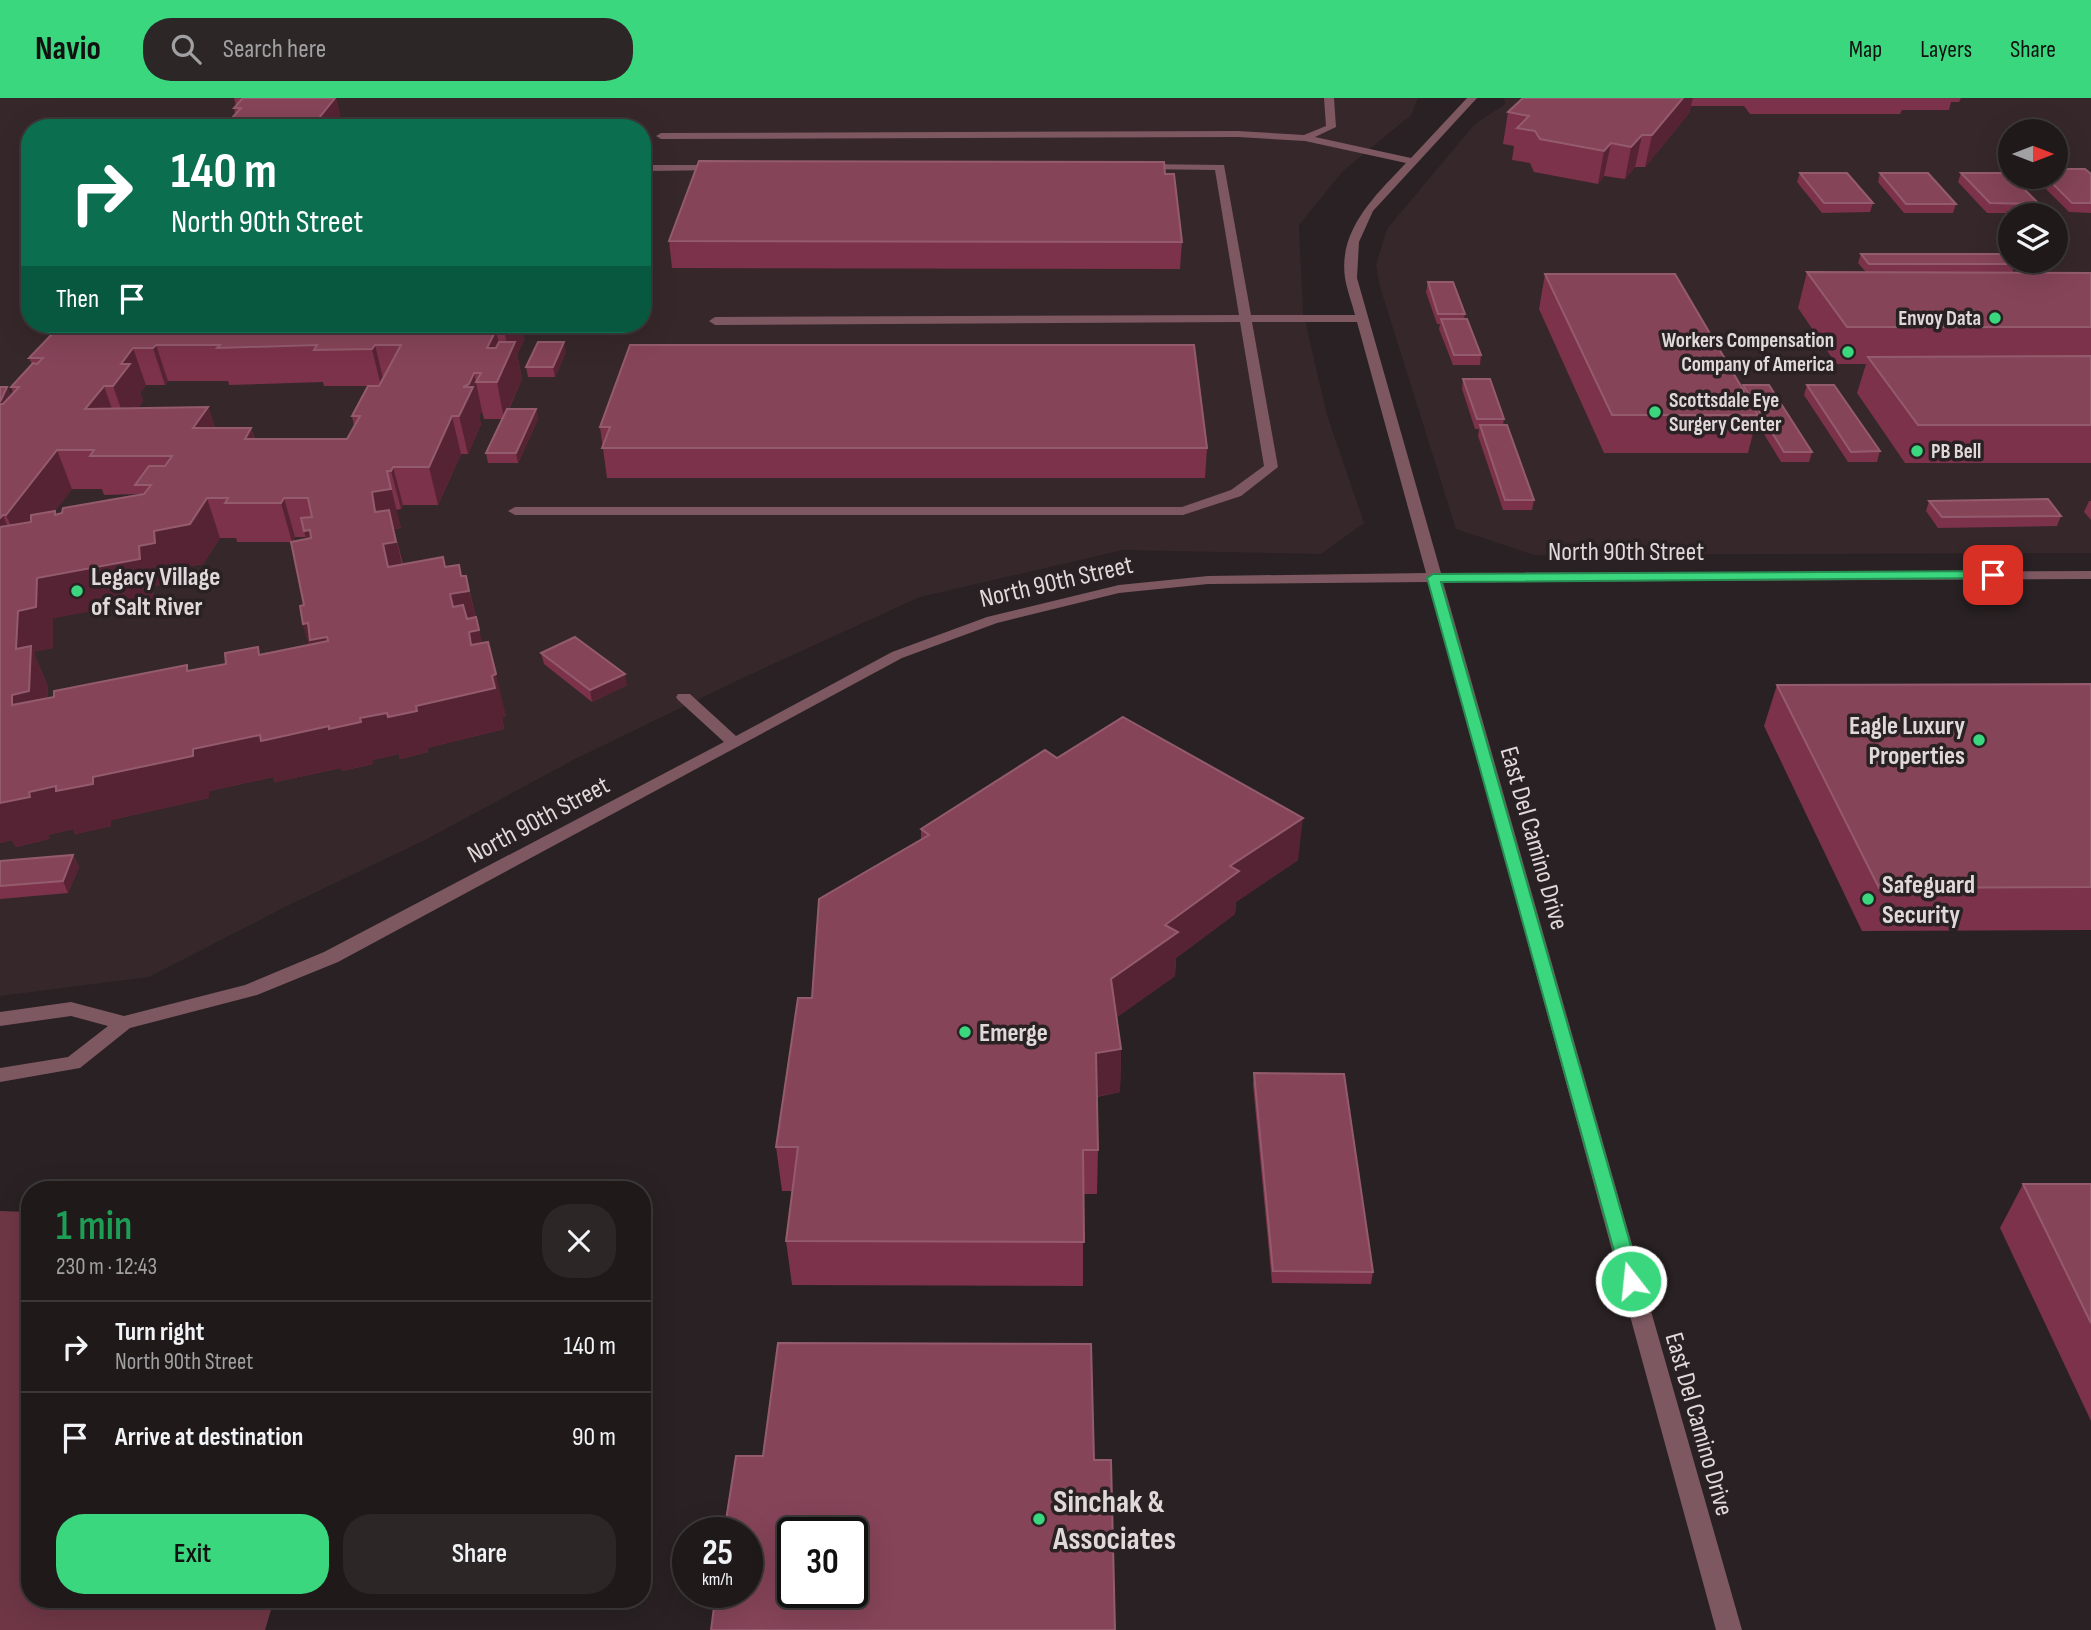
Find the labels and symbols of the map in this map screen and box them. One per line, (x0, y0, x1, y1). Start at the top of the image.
north arrow (1998, 119, 2068, 189)
place label: Envoy Data (1898, 306, 1981, 331)
marker: Envoy Data (1987, 310, 2003, 326)
place label: Workers Compensation Company of America (1662, 328, 1834, 377)
marker: Workers Compensation Company of America (1840, 344, 1856, 360)
place label: Scottsdale Eye Surgery Center (1669, 388, 1782, 437)
marker: Scottsdale Eye Surgery Center (1647, 404, 1663, 420)
place label: PB Bell (1931, 439, 1981, 464)
marker: PB Bell (1909, 443, 1925, 459)
street label: North 90th Street (1548, 537, 1704, 568)
pin (1963, 545, 2023, 605)
street label: North 90th Street (977, 550, 1136, 615)
place label: Legacy Village of Salt River (91, 562, 220, 623)
marker: Legacy Village of Salt River (69, 583, 85, 599)
place label: Eagle Luxury Properties (1849, 711, 1965, 772)
marker: Eagle Luxury Properties (1971, 732, 1987, 748)
street label: East Del Camino Drive (1493, 743, 1575, 934)
street label: North 90th Street (462, 770, 615, 871)
place label: Safeguard Security (1882, 870, 1975, 931)
marker: Safeguard Security (1860, 891, 1876, 907)
place label: Emerge (979, 1018, 1048, 1049)
marker: Emerge (957, 1024, 973, 1040)
position arrow (1594, 1244, 1668, 1318)
street label: East Del Camino Drive (1658, 1329, 1740, 1520)
place label: Sinchak & Associates (1052, 1483, 1176, 1559)
marker: Sinchak & Associates (1031, 1511, 1047, 1527)
speed limit sign: 30 (777, 1517, 868, 1608)

